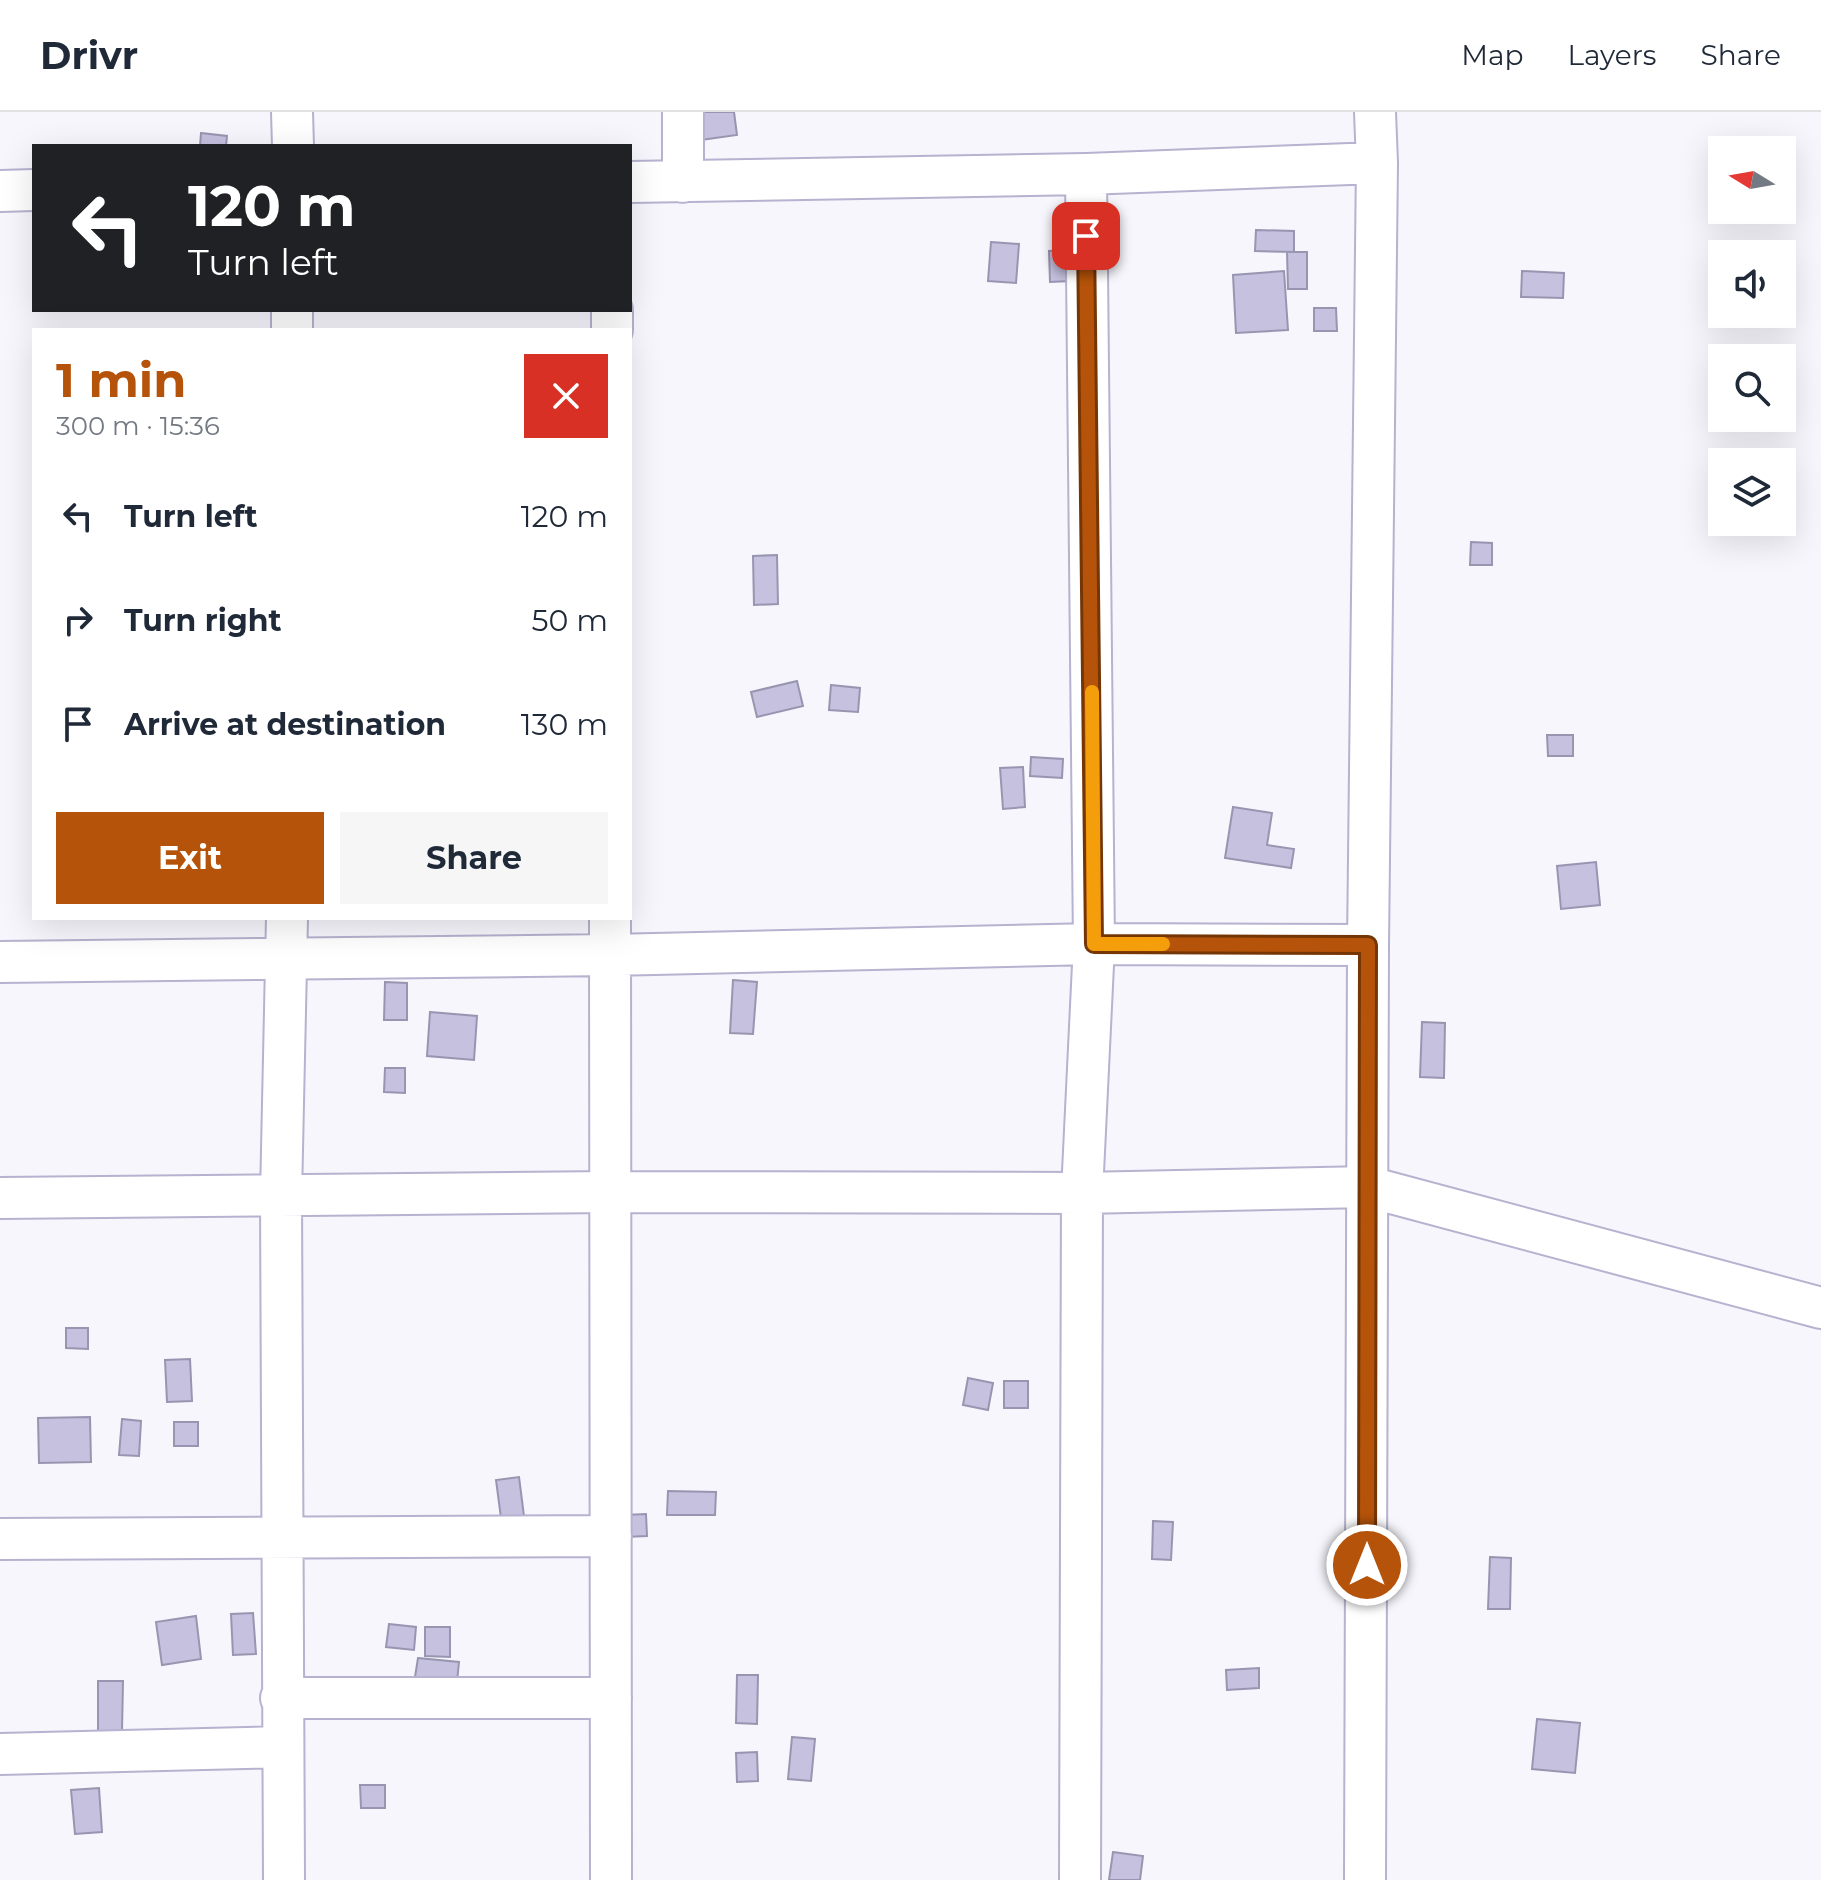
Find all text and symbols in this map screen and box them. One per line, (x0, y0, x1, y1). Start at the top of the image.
text: Drivr (40, 32, 138, 79)
text: Map (1461, 38, 1524, 72)
text: Layers (1568, 38, 1657, 72)
text: Share (1701, 38, 1781, 72)
north arrow (1708, 136, 1796, 224)
map controls (1708, 136, 1796, 536)
text: 120 m (188, 172, 356, 240)
icon: left (56, 176, 160, 280)
pin (1052, 202, 1120, 270)
icon: arrive (1064, 214, 1108, 258)
text: Turn left (188, 240, 339, 284)
button: sound (1708, 240, 1796, 328)
button: search (1708, 344, 1796, 432)
text: 1 min (56, 351, 186, 409)
button: close (524, 354, 608, 438)
text: 300 m · 15:36 (56, 410, 220, 442)
button: layers (1708, 448, 1796, 536)
icon: left (56, 494, 100, 538)
text: Turn left (124, 498, 257, 535)
text: 120 m (521, 498, 608, 535)
icon: right (56, 598, 100, 642)
text: Turn right (124, 602, 281, 639)
text: 50 m (531, 602, 608, 639)
icon: arrive (56, 702, 100, 746)
text: Arrive at destination (124, 706, 446, 743)
text: 130 m (521, 706, 608, 743)
button: Exit (56, 812, 324, 904)
button: Share (340, 812, 608, 904)
position arrow (1325, 1523, 1409, 1607)

